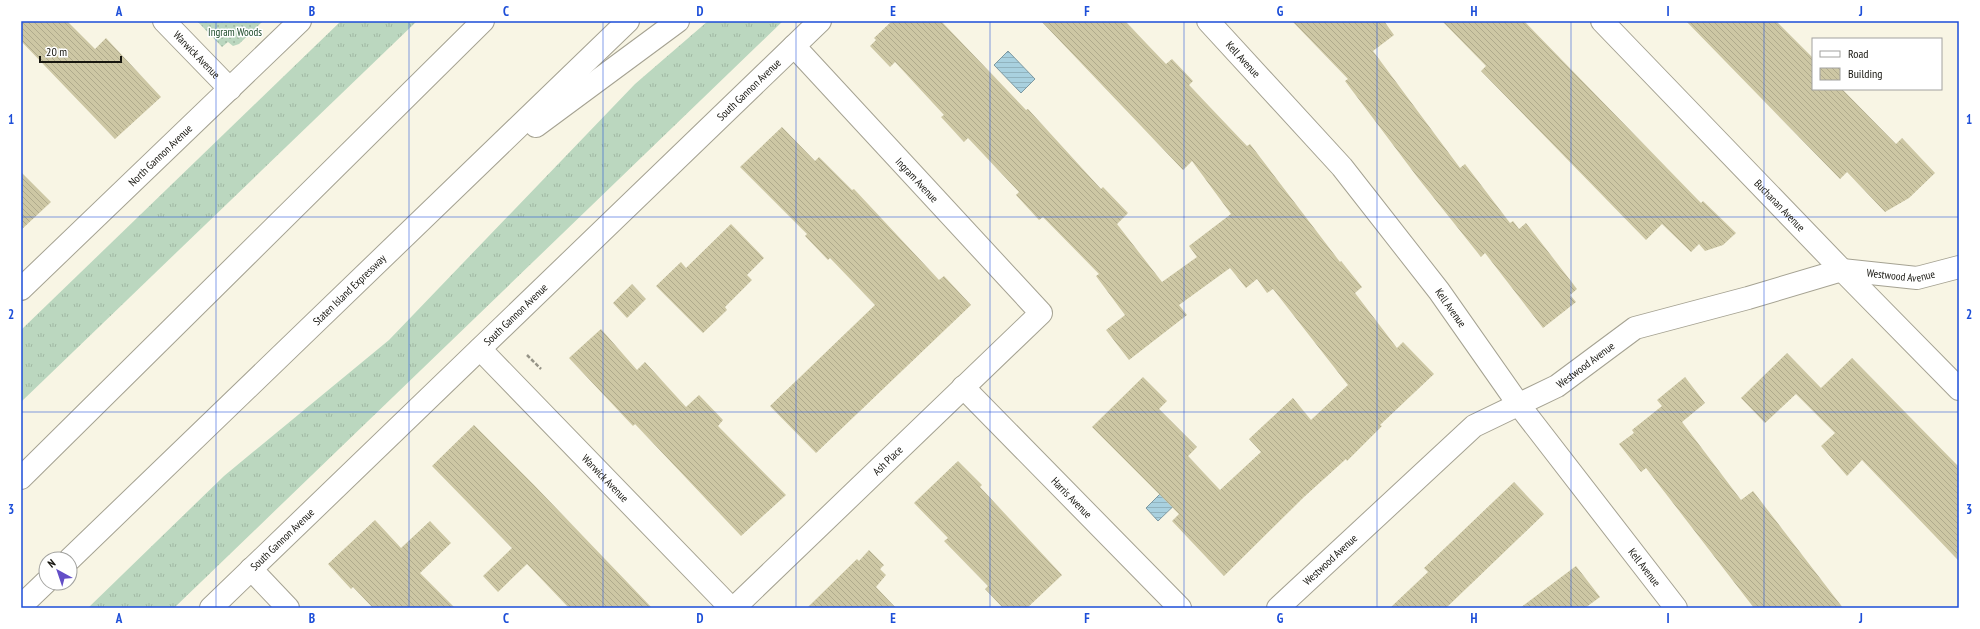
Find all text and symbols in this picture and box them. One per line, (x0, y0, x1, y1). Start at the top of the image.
text: A (115, 3, 123, 20)
text: B (309, 3, 315, 20)
text: C (503, 3, 509, 20)
text: D (697, 3, 704, 20)
text: E (890, 3, 896, 20)
text: F (1084, 3, 1090, 20)
text: G (1277, 3, 1284, 20)
text: H (1471, 3, 1478, 20)
text: I (1666, 3, 1670, 20)
text: J (1858, 3, 1863, 20)
park label: Ingram Woods (208, 25, 262, 39)
street label: Warwick Avenue (170, 28, 223, 82)
scale bar (40, 38, 121, 64)
street label: Kell Avenue (1223, 38, 1264, 81)
legend (1812, 38, 1942, 90)
text: 20 m (46, 44, 67, 59)
text: Road (1848, 46, 1868, 61)
street label: South Gannon Avenue (714, 55, 784, 124)
text: Building (1848, 66, 1883, 81)
text: 1 (8, 111, 14, 128)
text: 1 (1966, 111, 1972, 128)
street label: North Gannon Avenue (125, 121, 195, 189)
street label: Ingram Avenue (893, 155, 942, 206)
street label: Buchanan Avenue (1751, 176, 1808, 235)
street label: Staten Island Expressway (310, 251, 389, 328)
street label: Westwood Avenue (1866, 266, 1937, 285)
street label: South Gannon Avenue (481, 280, 551, 348)
street label: Kell Avenue (1432, 285, 1470, 330)
text: 2 (8, 306, 14, 323)
text: 2 (1966, 306, 1972, 323)
street label: Westwood Avenue (1554, 338, 1618, 391)
street label: Ash Place (870, 442, 906, 478)
street label: Warwick Avenue (579, 451, 632, 505)
street label: Harris Avenue (1048, 474, 1095, 522)
text: 3 (8, 501, 14, 518)
text: 3 (1966, 501, 1972, 518)
street label: South Gannon Avenue (247, 505, 318, 573)
street label: Westwood Avenue (1300, 531, 1360, 588)
street label: Kell Avenue (1625, 545, 1664, 590)
north arrow (38, 551, 78, 591)
text: N (45, 556, 58, 571)
text: A (115, 610, 123, 627)
text: B (309, 610, 315, 627)
text: C (503, 610, 509, 627)
text: D (697, 610, 704, 627)
text: E (890, 610, 896, 627)
text: F (1084, 610, 1090, 627)
text: G (1277, 610, 1284, 627)
text: H (1471, 610, 1478, 627)
text: I (1666, 610, 1670, 627)
text: J (1858, 610, 1863, 627)

